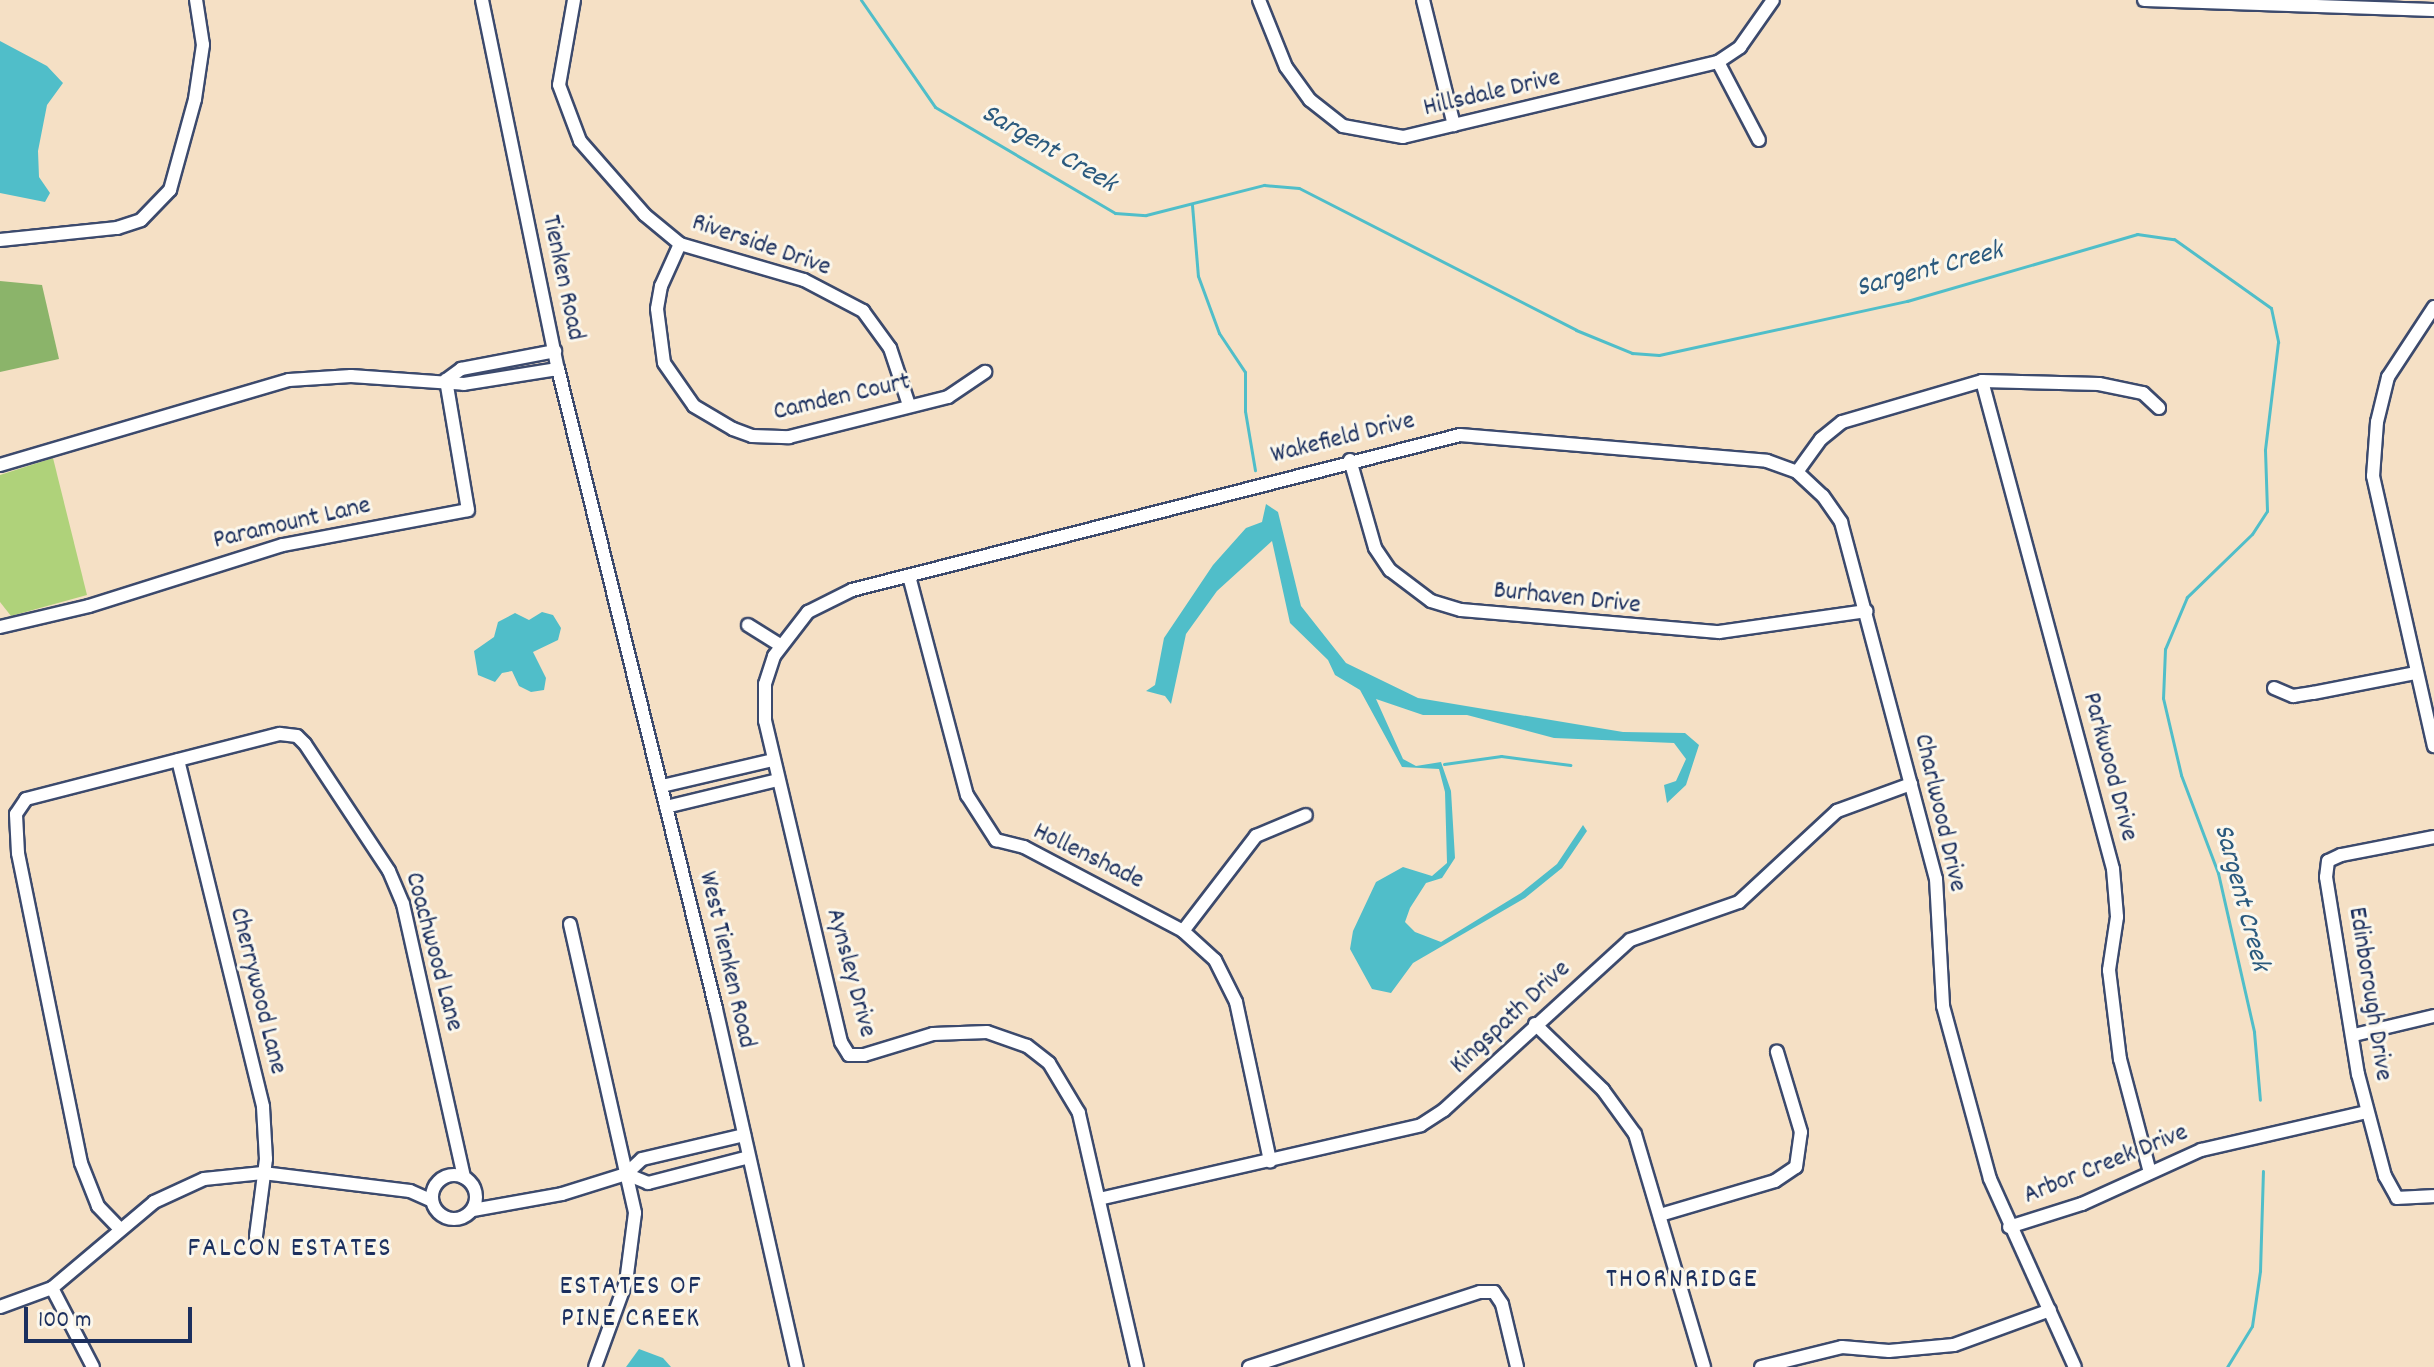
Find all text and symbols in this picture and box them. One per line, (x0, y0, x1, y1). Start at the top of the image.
street label: Hillsdale Drive (1421, 63, 1563, 125)
water label: Sargent Creek (974, 98, 1122, 202)
street label: Riverside Drive (687, 208, 835, 284)
street label: Tienken Road (534, 212, 590, 344)
water label: Sargent Creek (1853, 235, 2007, 307)
street label: Camden Court (771, 367, 913, 429)
street label: Wakefield Drive (1268, 406, 1418, 472)
street label: Paramount Lane (210, 491, 374, 557)
street label: Burhaven Drive (1492, 576, 1642, 622)
street label: Parkwood Drive (2074, 689, 2144, 845)
street label: Charlwood Drive (1906, 731, 1972, 895)
street label: Hollenshade (1028, 817, 1148, 897)
water label: Sargent Creek (2204, 821, 2276, 975)
street label: Coachwood Lane (397, 869, 469, 1035)
street label: West Tienken Road (691, 869, 761, 1051)
street label: Cherrywood Lane (221, 905, 293, 1077)
street label: Aynsley Drive (818, 905, 882, 1041)
street label: Edinborough Drive (2340, 905, 2398, 1083)
street label: Kingspath Drive (1444, 954, 1578, 1082)
street label: Arbor Creek Drive (2019, 1118, 2193, 1212)
district label: FALCON ESTATES (187, 1233, 393, 1267)
district label: THORNRIDGE (1606, 1264, 1758, 1298)
district label: ESTATES OF PINE CREEK (560, 1271, 702, 1337)
scale bar (28, 1291, 196, 1341)
text: 100 m (38, 1304, 91, 1338)

